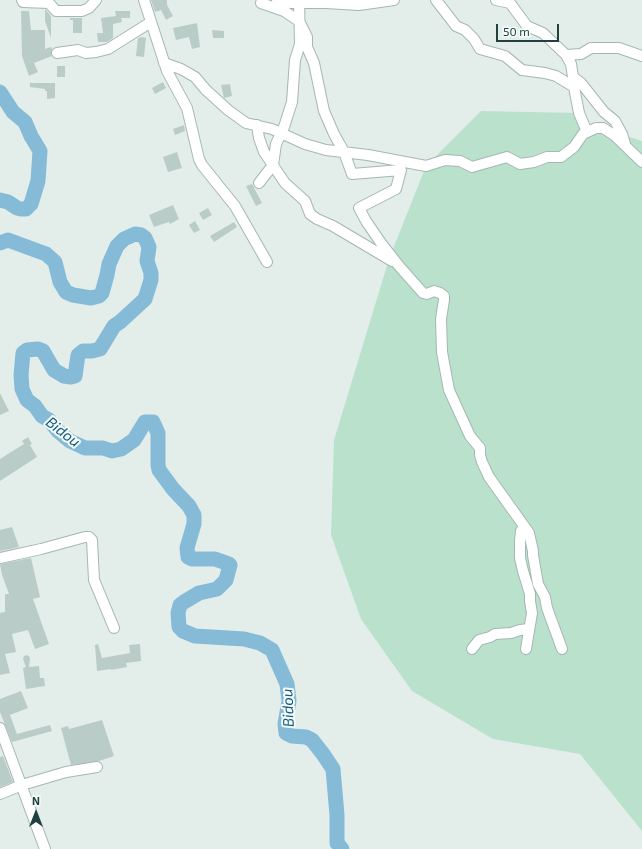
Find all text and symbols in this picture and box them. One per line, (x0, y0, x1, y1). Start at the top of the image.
scale bar (498, 16, 561, 42)
text: 50 m (503, 24, 530, 38)
water label: Bidou (42, 413, 84, 451)
water label: Bidou (278, 688, 298, 728)
north arrow (16, 793, 56, 833)
text: N (32, 794, 40, 807)

